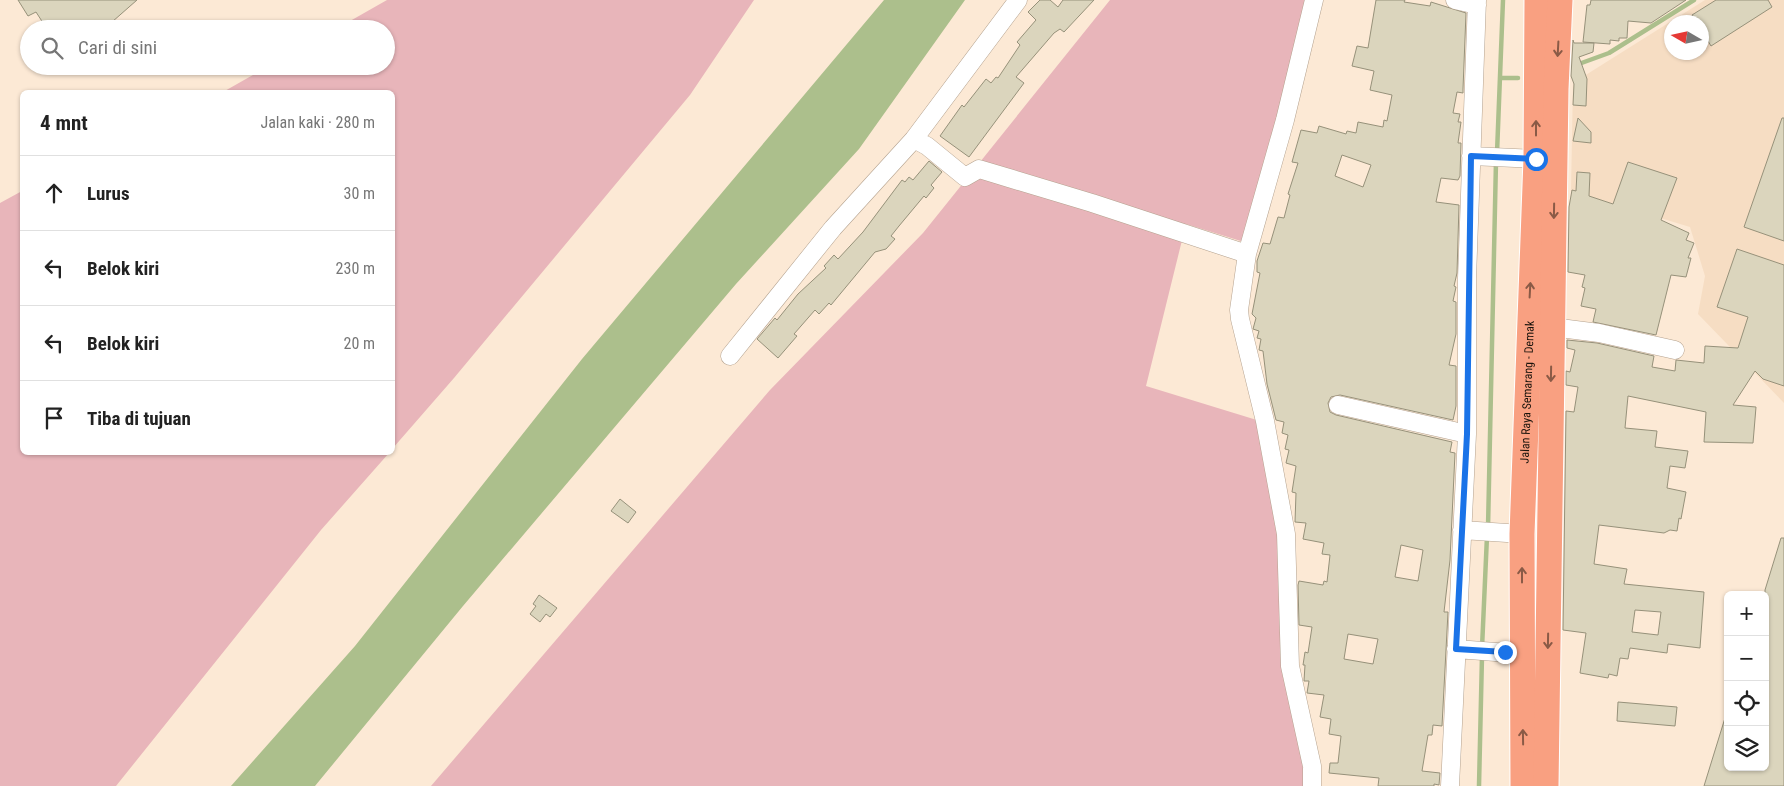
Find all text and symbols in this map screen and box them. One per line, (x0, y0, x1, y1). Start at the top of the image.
north arrow (1664, 15, 1709, 60)
search box (20, 20, 395, 75)
icon: search (38, 34, 66, 62)
text: Cari di sini (78, 36, 157, 59)
one-way arrow (1553, 40, 1562, 56)
text: 4 mnt (40, 111, 88, 135)
text: Jalan kaki · 280 m (260, 113, 375, 132)
one-way arrow (1531, 120, 1541, 136)
route start (1525, 148, 1548, 171)
icon: ahead (40, 179, 68, 207)
text: Lurus (87, 182, 130, 205)
text: 30 m (343, 184, 375, 203)
one-way arrow (1549, 202, 1559, 219)
icon: left (40, 254, 68, 282)
text: Belok kiri (87, 257, 159, 280)
text: 230 m (336, 259, 375, 278)
one-way arrow (1526, 282, 1535, 298)
street label: Jalan Raya Semarang - Demak (1518, 320, 1537, 464)
icon: left (40, 329, 68, 357)
text: Belok kiri (87, 332, 159, 355)
text: 20 m (343, 334, 375, 353)
one-way arrow (1546, 365, 1556, 381)
icon: arrive (40, 404, 68, 432)
text: Tiba di tujuan (87, 407, 191, 430)
one-way arrow (1517, 567, 1527, 584)
map controls (1724, 591, 1769, 771)
button: + (1724, 591, 1769, 636)
one-way arrow (1543, 632, 1553, 649)
button: − (1724, 636, 1769, 681)
route end (1494, 641, 1517, 664)
button: locate (1724, 681, 1769, 726)
button: layers (1724, 726, 1769, 771)
one-way arrow (1518, 730, 1528, 746)

